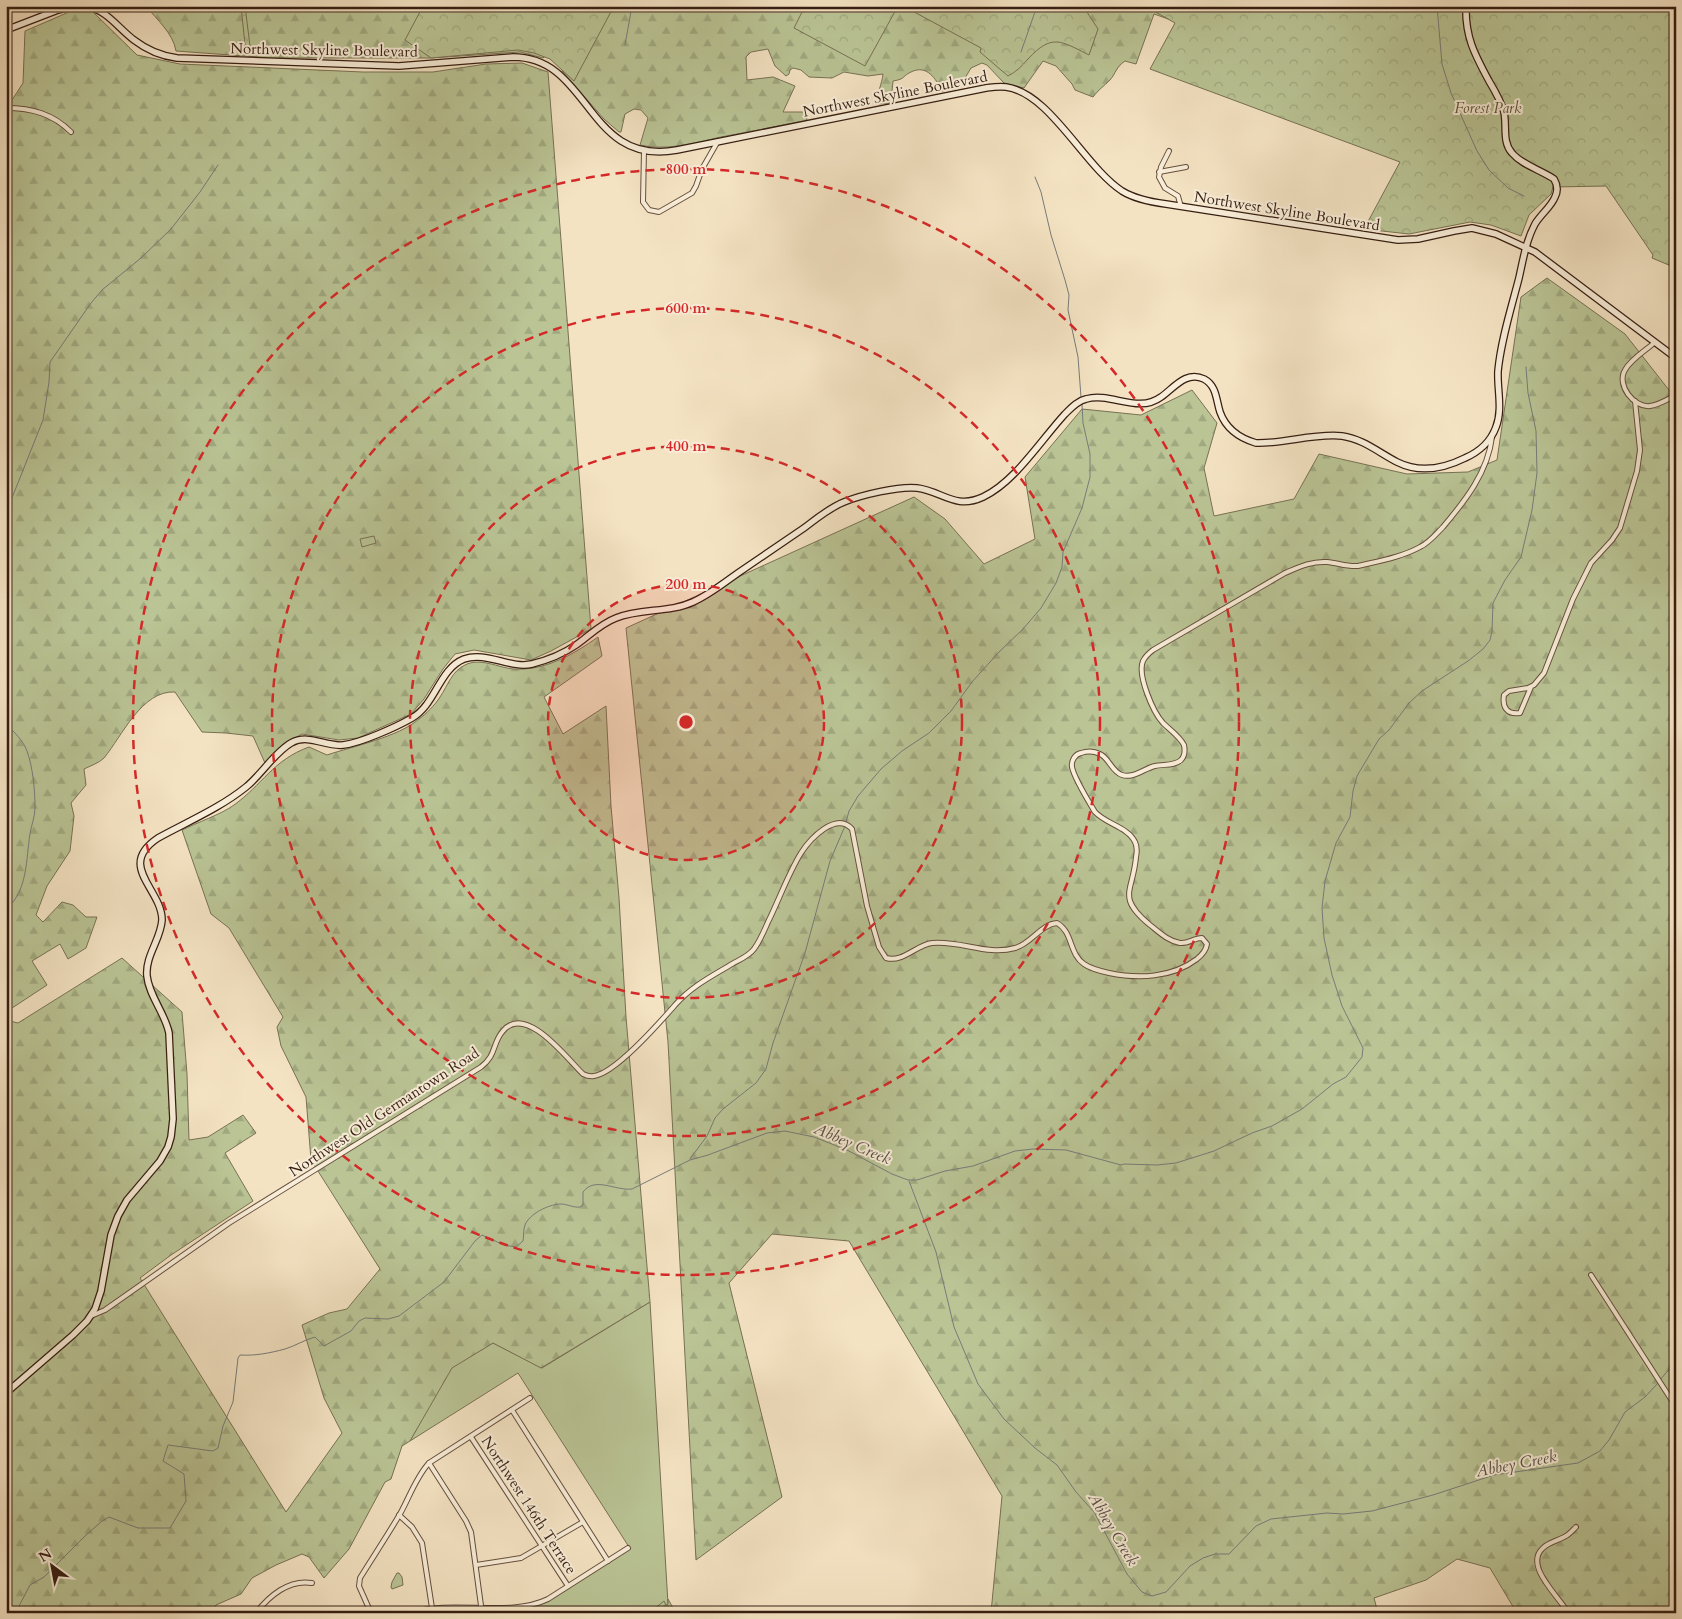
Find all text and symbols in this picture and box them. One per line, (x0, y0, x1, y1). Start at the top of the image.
street label: Northwest Skyline Boulevard (230, 38, 418, 62)
street label: Northwest Skyline Boulevard (801, 66, 989, 122)
park label: Forest Park (1455, 98, 1522, 118)
text: 800 m (666, 159, 707, 179)
street label: Northwest Skyline Boulevard (1193, 186, 1381, 236)
text: 600 m (666, 298, 707, 318)
text: 400 m (666, 436, 707, 456)
text: 200 m (666, 574, 707, 594)
centre of rings (677, 713, 695, 731)
street label: Northwest Old Germantown Road (285, 1043, 483, 1181)
water label: Abbey Creek (810, 1117, 895, 1170)
street label: Northwest 146th Terrace (477, 1432, 581, 1578)
water label: Abbey Creek (1473, 1445, 1558, 1483)
water label: Abbey Creek (1082, 1488, 1144, 1570)
north arrow (28, 1542, 78, 1592)
text: N (35, 1544, 56, 1567)

